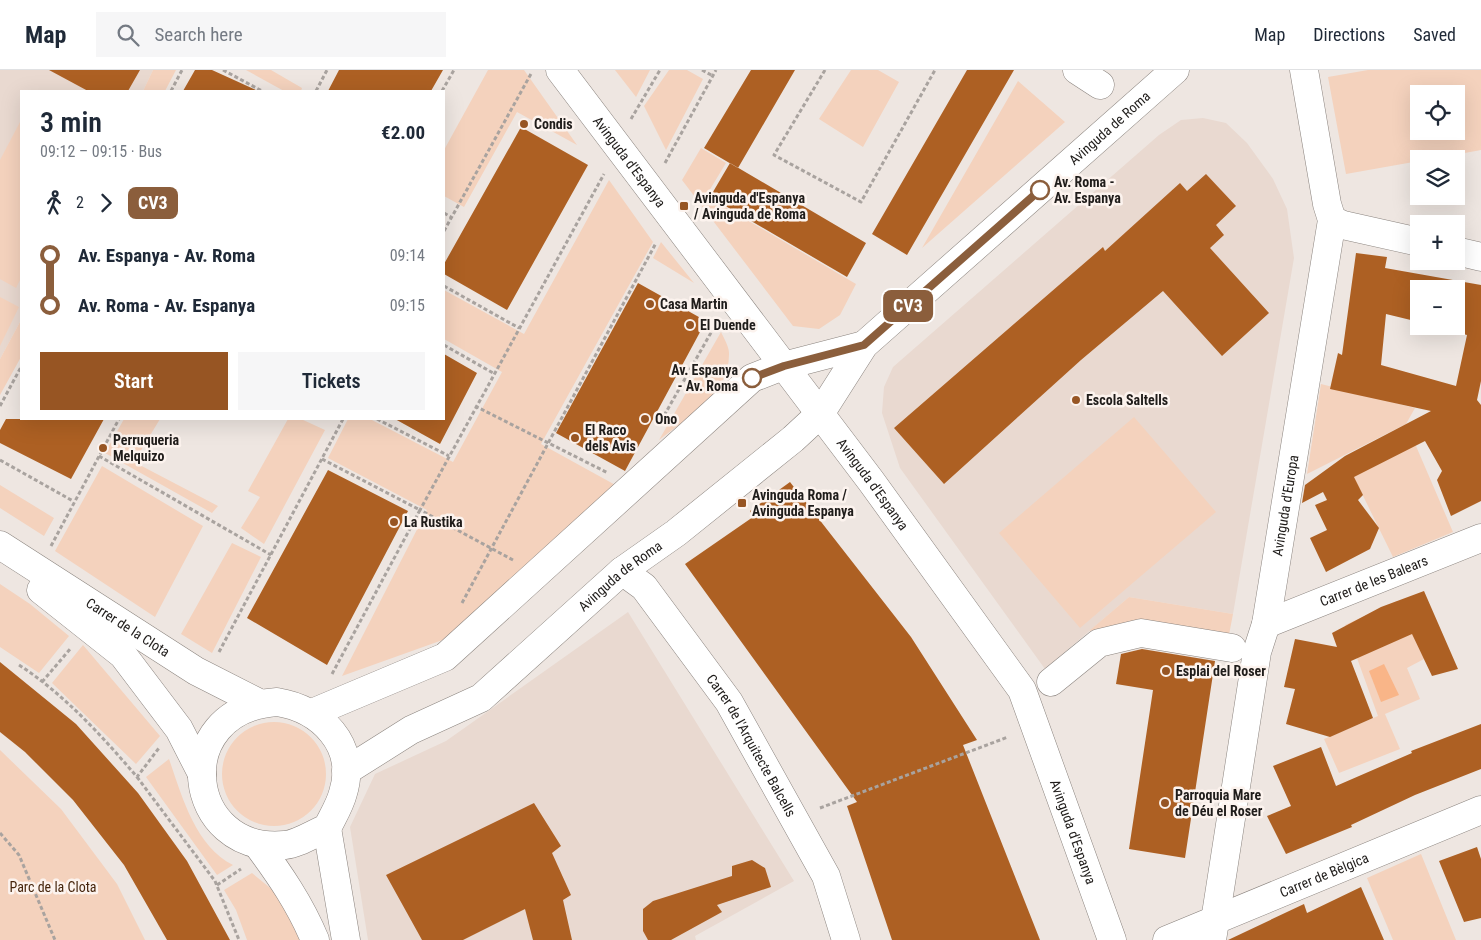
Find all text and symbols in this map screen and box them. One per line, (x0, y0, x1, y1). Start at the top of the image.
search box (96, 12, 446, 57)
text: Map (25, 21, 66, 49)
icon: search (114, 21, 142, 49)
text: Search here (154, 23, 243, 46)
text: Map (1254, 24, 1285, 45)
text: Directions (1313, 24, 1385, 45)
text: Saved (1413, 24, 1456, 45)
map controls (1410, 85, 1465, 335)
button: locate (1410, 85, 1465, 140)
street label: Avinguda de Roma (1066, 88, 1153, 168)
text: 3 min (40, 106, 102, 139)
street label: Avinguda d'Espanya (590, 113, 669, 210)
place label: Condis (534, 116, 573, 132)
marker: Condis (518, 118, 530, 130)
text: €2.00 (381, 121, 425, 144)
text: 09:12 – 09:15 · Bus (40, 142, 162, 161)
button: layers (1410, 150, 1465, 205)
place label: Av. Roma - Av. Espanya (1054, 174, 1121, 206)
marker: Av. Roma - Av. Espanya (1030, 180, 1050, 200)
icon: walk (40, 189, 68, 217)
icon: forward (92, 189, 120, 217)
place label: Avinguda d'Espanya / Avinguda de Roma (694, 190, 806, 222)
text: CV3 (138, 192, 168, 213)
text: 2 (76, 193, 84, 212)
marker: Avinguda d'Espanya / Avinguda de Roma (678, 200, 690, 212)
button: + (1410, 215, 1465, 270)
text: Av. Espanya - Av. Roma (78, 244, 255, 267)
text: 09:14 (390, 246, 425, 265)
button: − (1410, 280, 1465, 335)
line badge: CV3 (879, 290, 937, 322)
text: Av. Roma - Av. Espanya (78, 294, 255, 317)
text: CV3 (893, 295, 923, 316)
text: 09:15 (390, 296, 425, 315)
place label: Casa Martin (660, 296, 728, 312)
marker: Casa Martin (644, 298, 656, 310)
place label: El Duende (700, 317, 756, 333)
marker: El Duende (684, 319, 696, 331)
button: Start (40, 352, 228, 410)
button: Tickets (238, 352, 425, 410)
place label: Av. Espanya - Av. Roma (671, 362, 738, 394)
marker: Av. Espanya - Av. Roma (742, 368, 762, 388)
place label: Escola Saltells (1086, 392, 1168, 408)
marker: Escola Saltells (1070, 394, 1082, 406)
place label: Ono (655, 411, 677, 427)
marker: Ono (639, 413, 651, 425)
place label: El Raco dels Avis (585, 422, 636, 454)
place label: Perruqueria Melquizo (113, 432, 179, 464)
marker: El Raco dels Avis (569, 432, 581, 444)
street label: Avinguda d'Espanya (834, 435, 912, 533)
marker: Perruqueria Melquizo (97, 442, 109, 454)
street label: Avinguda d'Europa (1269, 454, 1301, 557)
place label: Avinguda Roma / Avinguda Espanya (752, 487, 854, 519)
marker: Avinguda Roma / Avinguda Espanya (736, 497, 748, 509)
place label: La Rustika (404, 514, 463, 530)
marker: La Rustika (388, 516, 400, 528)
street label: Avinguda de Roma (575, 538, 665, 614)
street label: Carrer de les Balears (1317, 552, 1430, 610)
street label: Carrer de la Clota (83, 594, 173, 660)
place label: Esplai del Roser (1176, 663, 1266, 679)
marker: Esplai del Roser (1160, 665, 1172, 677)
street label: Carrer de l'Arquitecte Balcells (703, 671, 799, 819)
street label: Avinguda d'Espanya (1047, 777, 1099, 886)
place label: Parroquia Mare de Déu el Roser (1175, 787, 1263, 819)
marker: Parroquia Mare de Déu el Roser (1159, 797, 1171, 809)
street label: Carrer de Bèlgica (1277, 849, 1371, 900)
park label: Parc de la Clota (9, 879, 97, 895)

